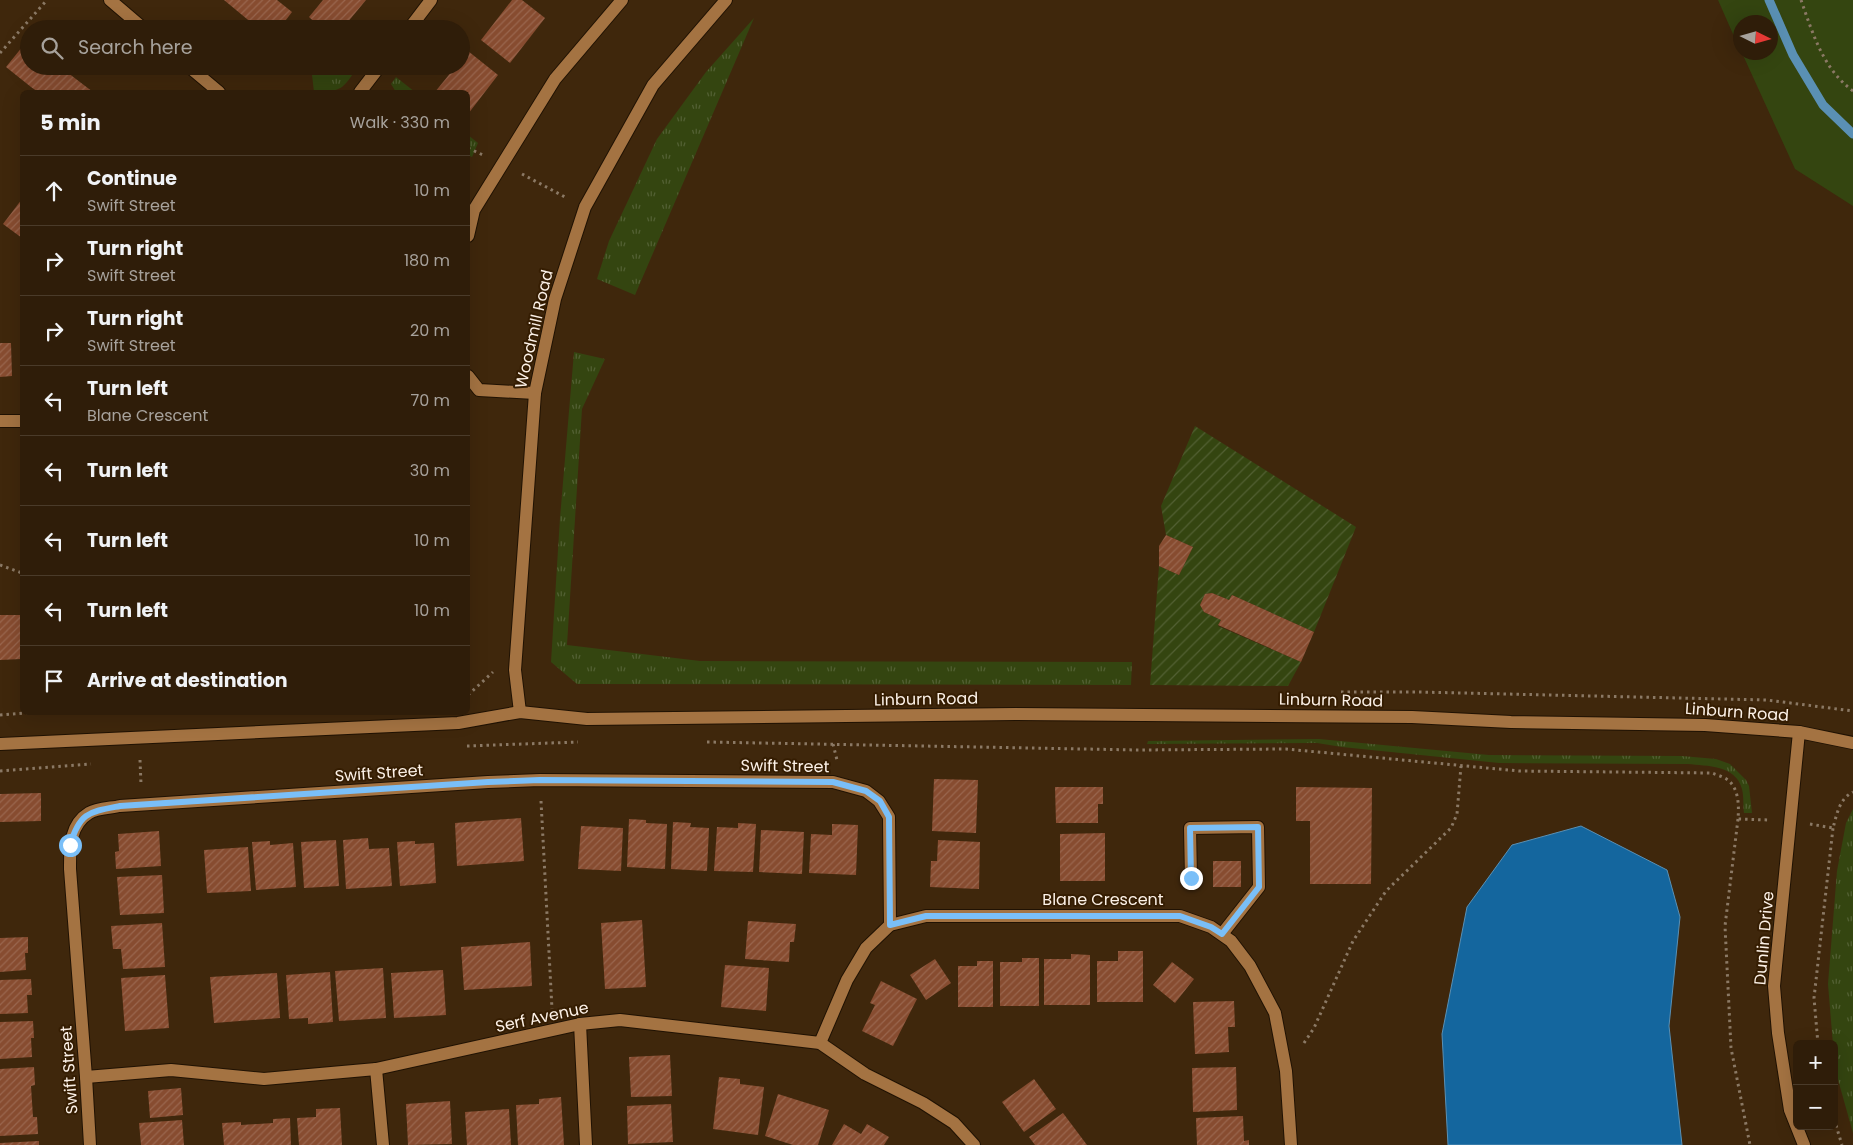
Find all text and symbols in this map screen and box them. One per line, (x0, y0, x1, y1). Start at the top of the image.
north arrow (1733, 15, 1778, 60)
search box (20, 20, 470, 75)
icon: search (38, 34, 66, 62)
text: Search here (78, 34, 192, 61)
text: 5 min (40, 108, 101, 137)
text: Walk · 330 m (350, 111, 450, 134)
text: Continue (87, 165, 177, 192)
icon: ahead (40, 177, 68, 205)
text: 10 m (414, 179, 450, 202)
text: Swift Street (87, 194, 176, 217)
text: Turn right (87, 235, 183, 262)
icon: right (40, 247, 68, 275)
text: 180 m (404, 249, 450, 272)
text: Swift Street (87, 264, 176, 287)
street label: Woodmill Road (509, 267, 559, 391)
text: Turn right (87, 305, 183, 332)
icon: right (40, 317, 68, 345)
text: 20 m (410, 319, 450, 342)
text: Swift Street (87, 334, 176, 357)
text: Turn left (87, 375, 168, 402)
icon: left (40, 387, 68, 415)
text: 70 m (410, 389, 450, 412)
text: Blane Crescent (87, 404, 208, 427)
icon: left (40, 457, 68, 485)
text: Turn left (87, 457, 168, 484)
text: 30 m (410, 459, 450, 482)
icon: left (40, 527, 68, 555)
text: Turn left (87, 527, 168, 554)
text: 10 m (414, 529, 450, 552)
icon: left (40, 597, 68, 625)
text: Turn left (87, 597, 168, 624)
text: 10 m (414, 599, 450, 622)
icon: arrive (40, 667, 68, 695)
text: Arrive at destination (87, 667, 288, 694)
street label: Linburn Road (874, 687, 978, 711)
street label: Linburn Road (1279, 688, 1383, 712)
street label: Linburn Road (1684, 697, 1790, 727)
street label: Swift Street (740, 754, 830, 778)
street label: Swift Street (334, 758, 424, 788)
route start (59, 834, 82, 857)
route end (1180, 867, 1203, 890)
street label: Blane Crescent (1042, 888, 1164, 911)
street label: Dunlin Drive (1748, 890, 1780, 986)
street label: Serf Avenue (493, 996, 591, 1038)
street label: Swift Street (54, 1025, 84, 1115)
map controls (1793, 1040, 1838, 1130)
button: + (1793, 1040, 1838, 1085)
button: − (1793, 1085, 1838, 1130)

